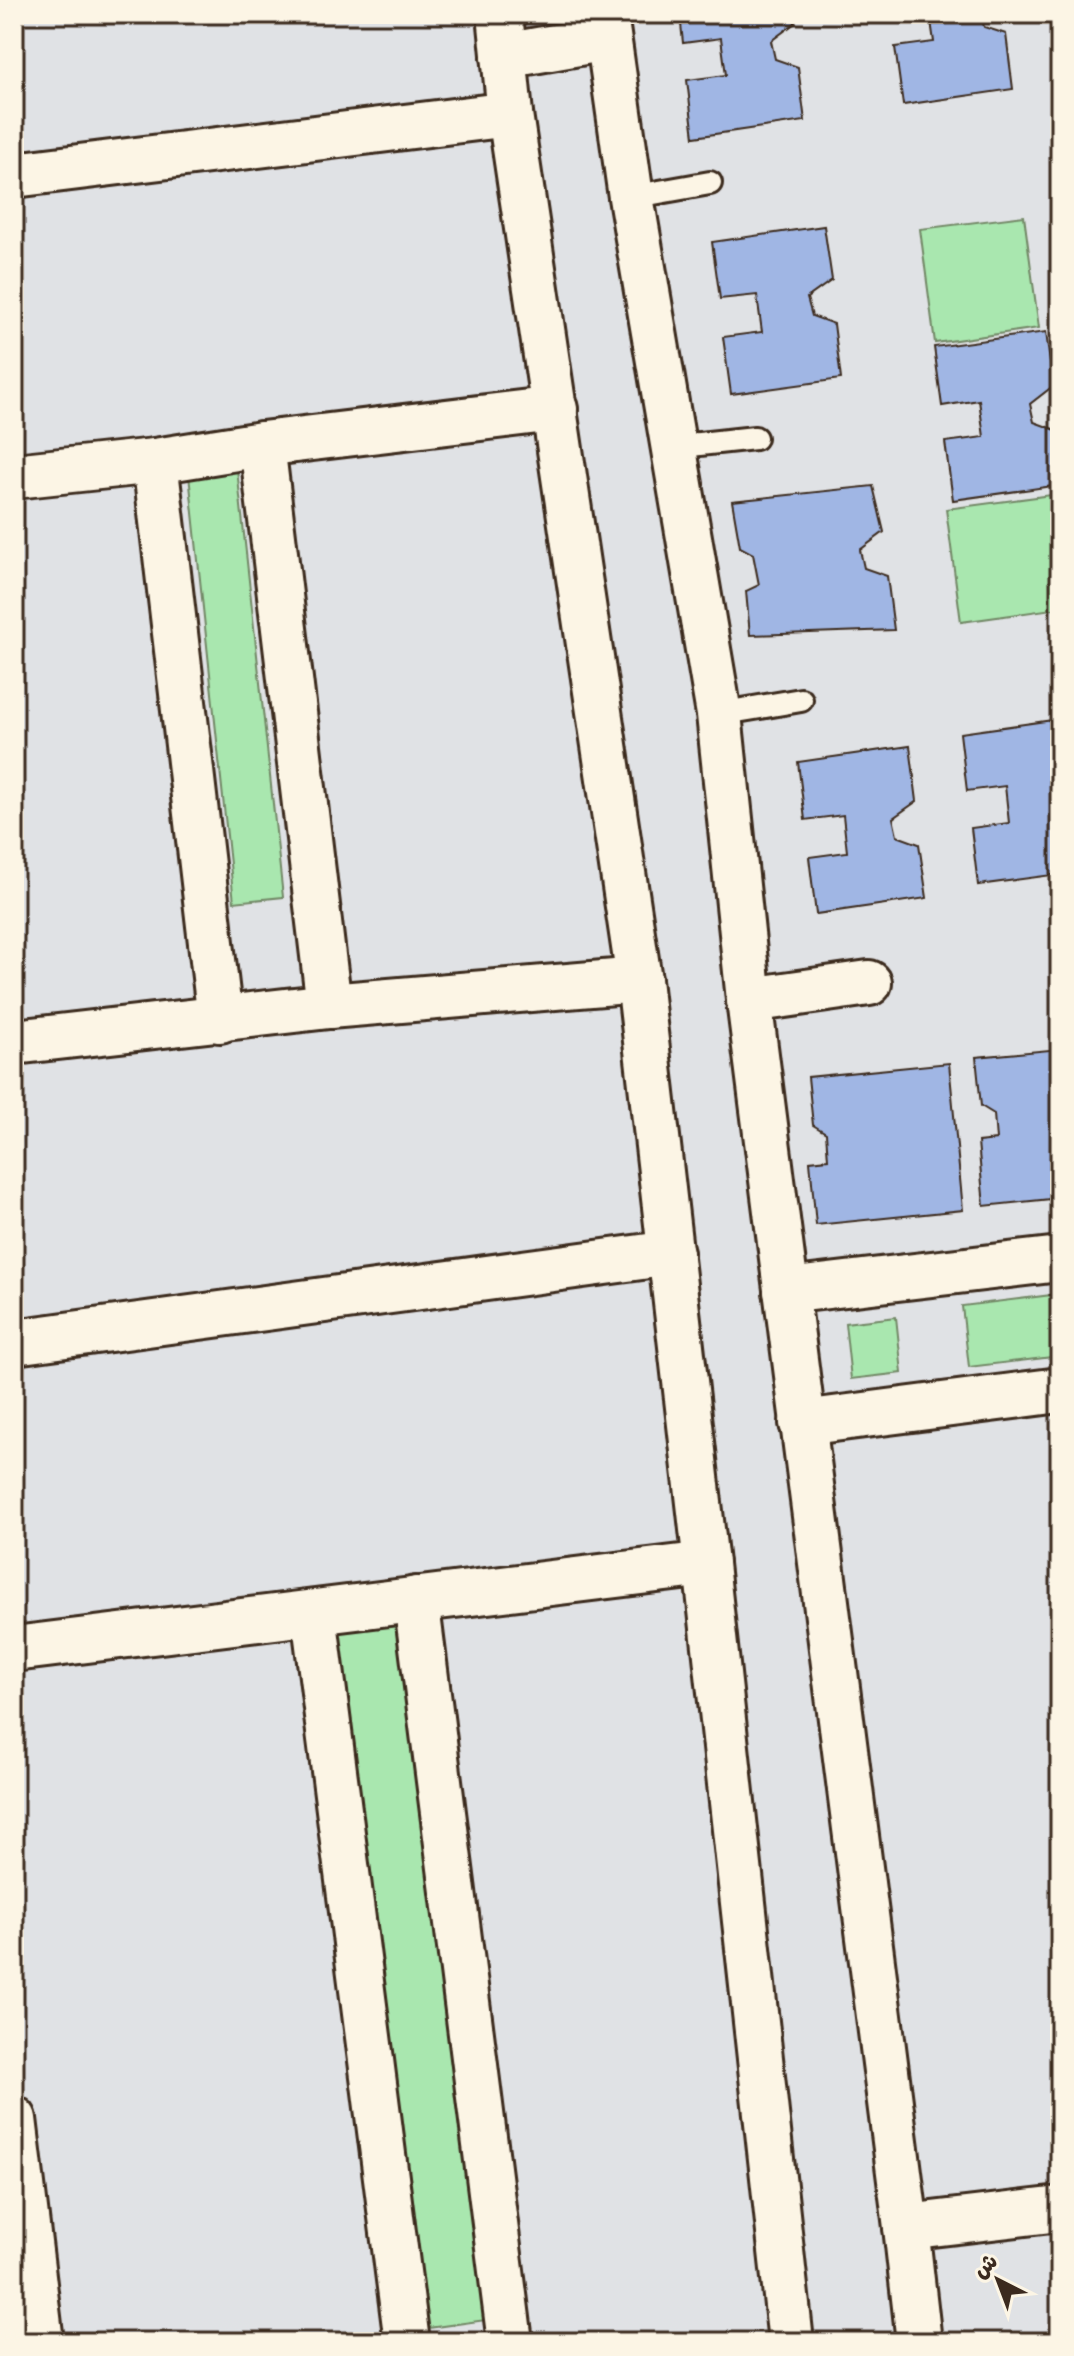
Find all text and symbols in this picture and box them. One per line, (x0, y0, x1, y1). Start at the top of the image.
north arrow (958, 2240, 1038, 2320)
text: ش (964, 2244, 1004, 2284)

